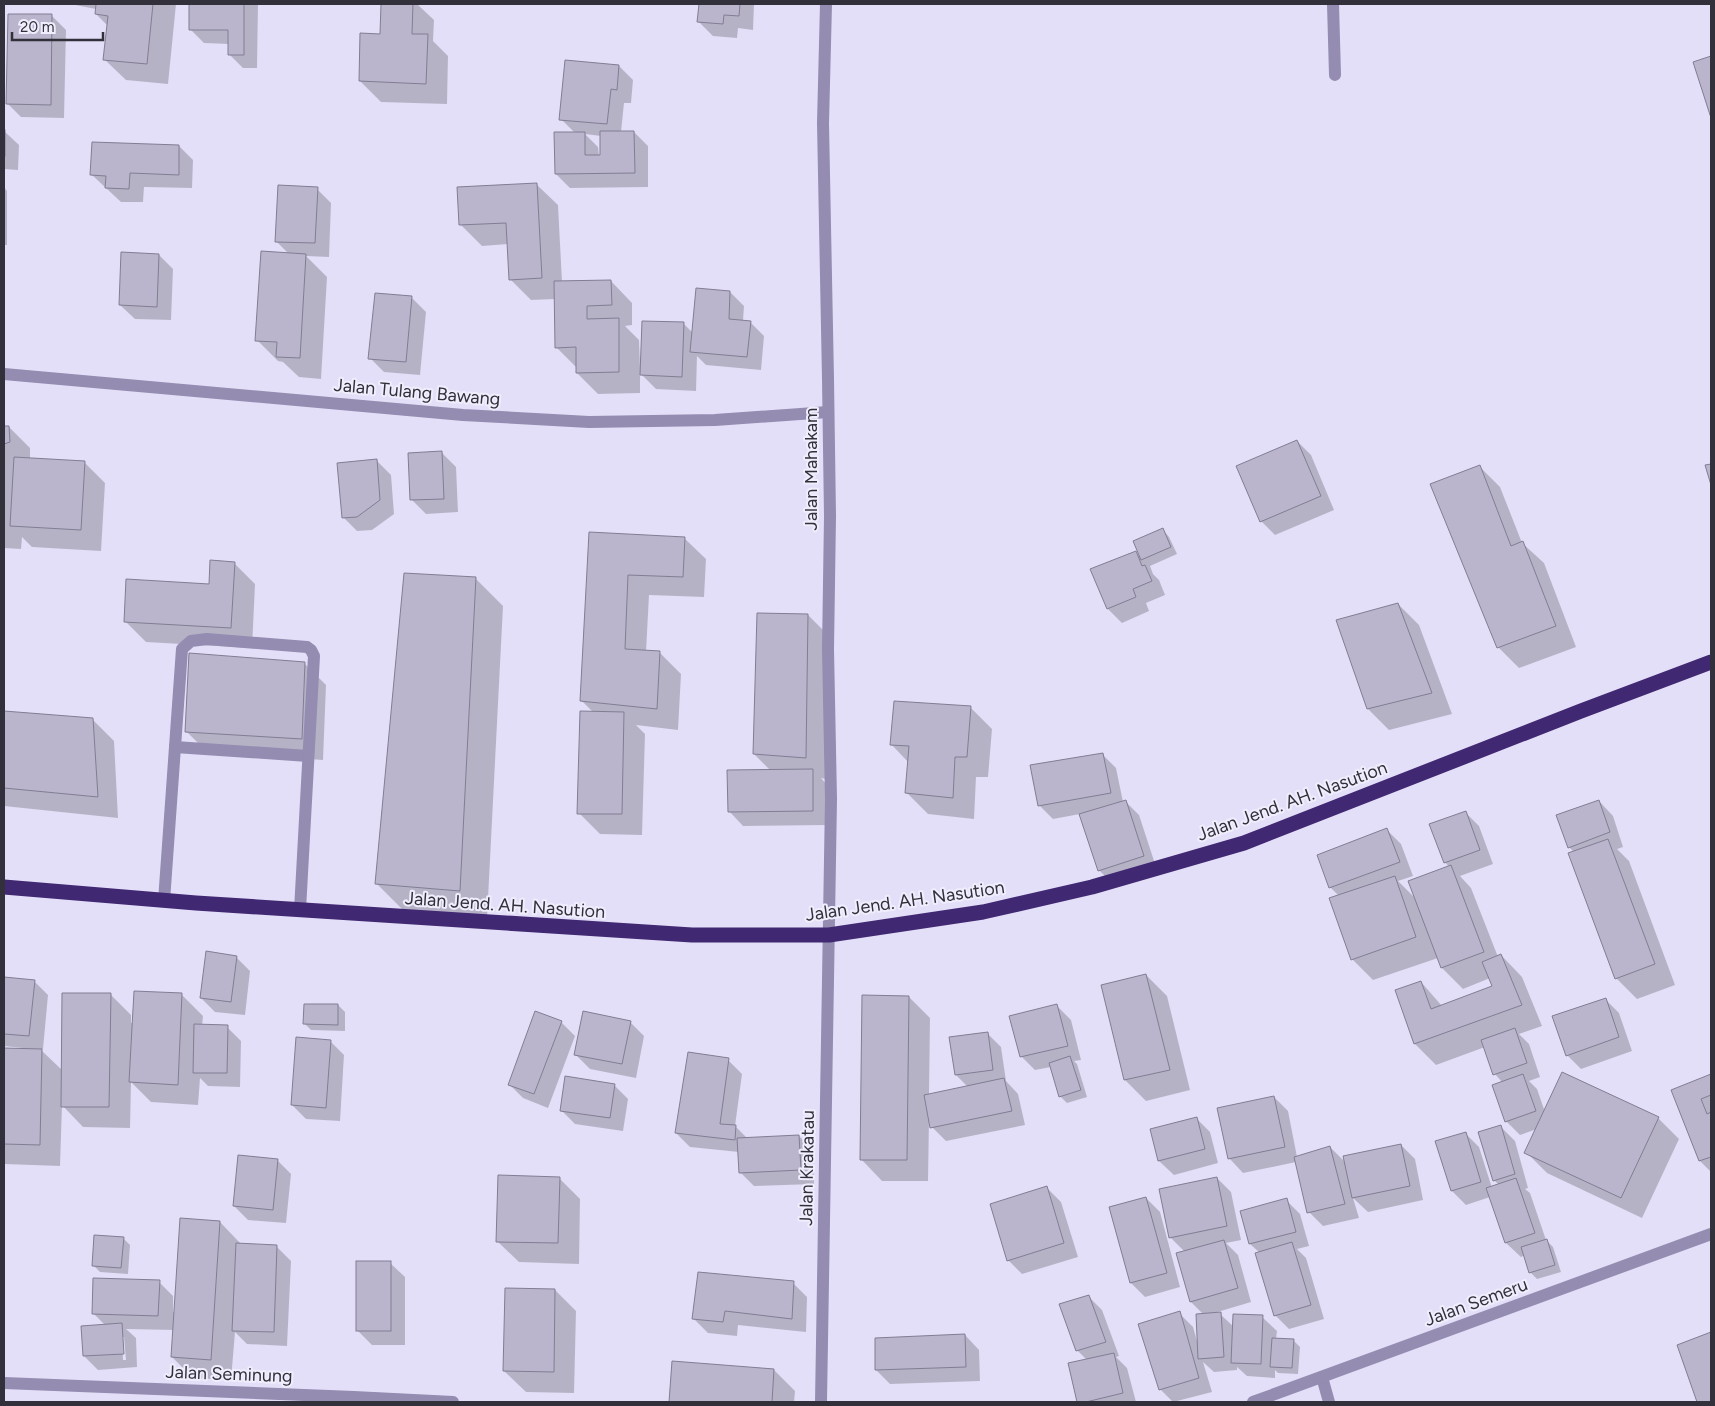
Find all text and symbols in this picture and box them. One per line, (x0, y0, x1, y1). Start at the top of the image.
scale bar (12, 10, 104, 42)
text: 20 m (20, 18, 54, 36)
street label: Jalan Tulang Bawang (333, 374, 501, 410)
street label: Jalan Mahakam (800, 408, 822, 530)
street label: Jalan Jend. AH. Nasution (1194, 756, 1390, 846)
street label: Jalan Jend. AH. Nasution (804, 876, 1006, 926)
street label: Jalan Jend. AH. Nasution (404, 887, 606, 923)
street label: Jalan Krakatau (795, 1110, 819, 1226)
street label: Jalan Semeru (1421, 1273, 1531, 1331)
street label: Jalan Seminung (165, 1361, 293, 1387)

